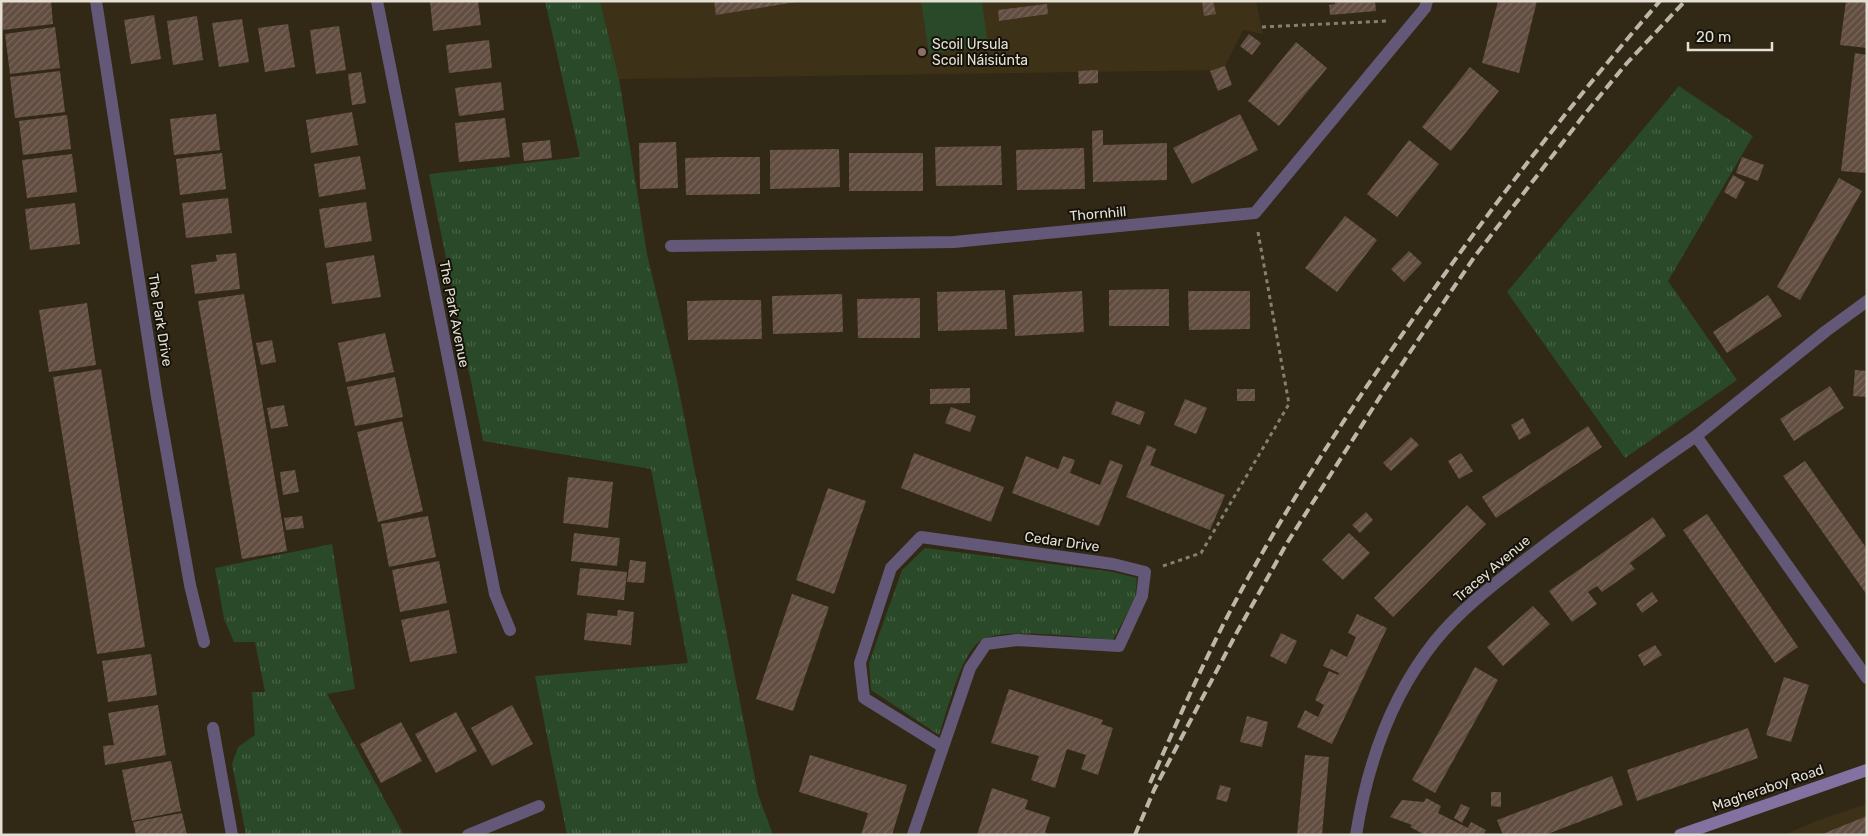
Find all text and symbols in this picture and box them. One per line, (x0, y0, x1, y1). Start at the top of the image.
scale bar (1688, 20, 1772, 52)
text: 20 m (1696, 28, 1731, 46)
place label: Scoil Ursula Scoil Náisiúnta (932, 36, 1028, 69)
marker: Scoil Ursula Scoil Náisiúnta (916, 46, 928, 58)
street label: Thornhill (1069, 203, 1127, 225)
street label: The Park Avenue (435, 259, 473, 369)
street label: The Park Drive (144, 272, 176, 368)
street label: Cedar Drive (1024, 528, 1101, 556)
street label: Tracey Avenue (1450, 532, 1534, 606)
street label: Magheraboy Road (1710, 761, 1826, 815)

